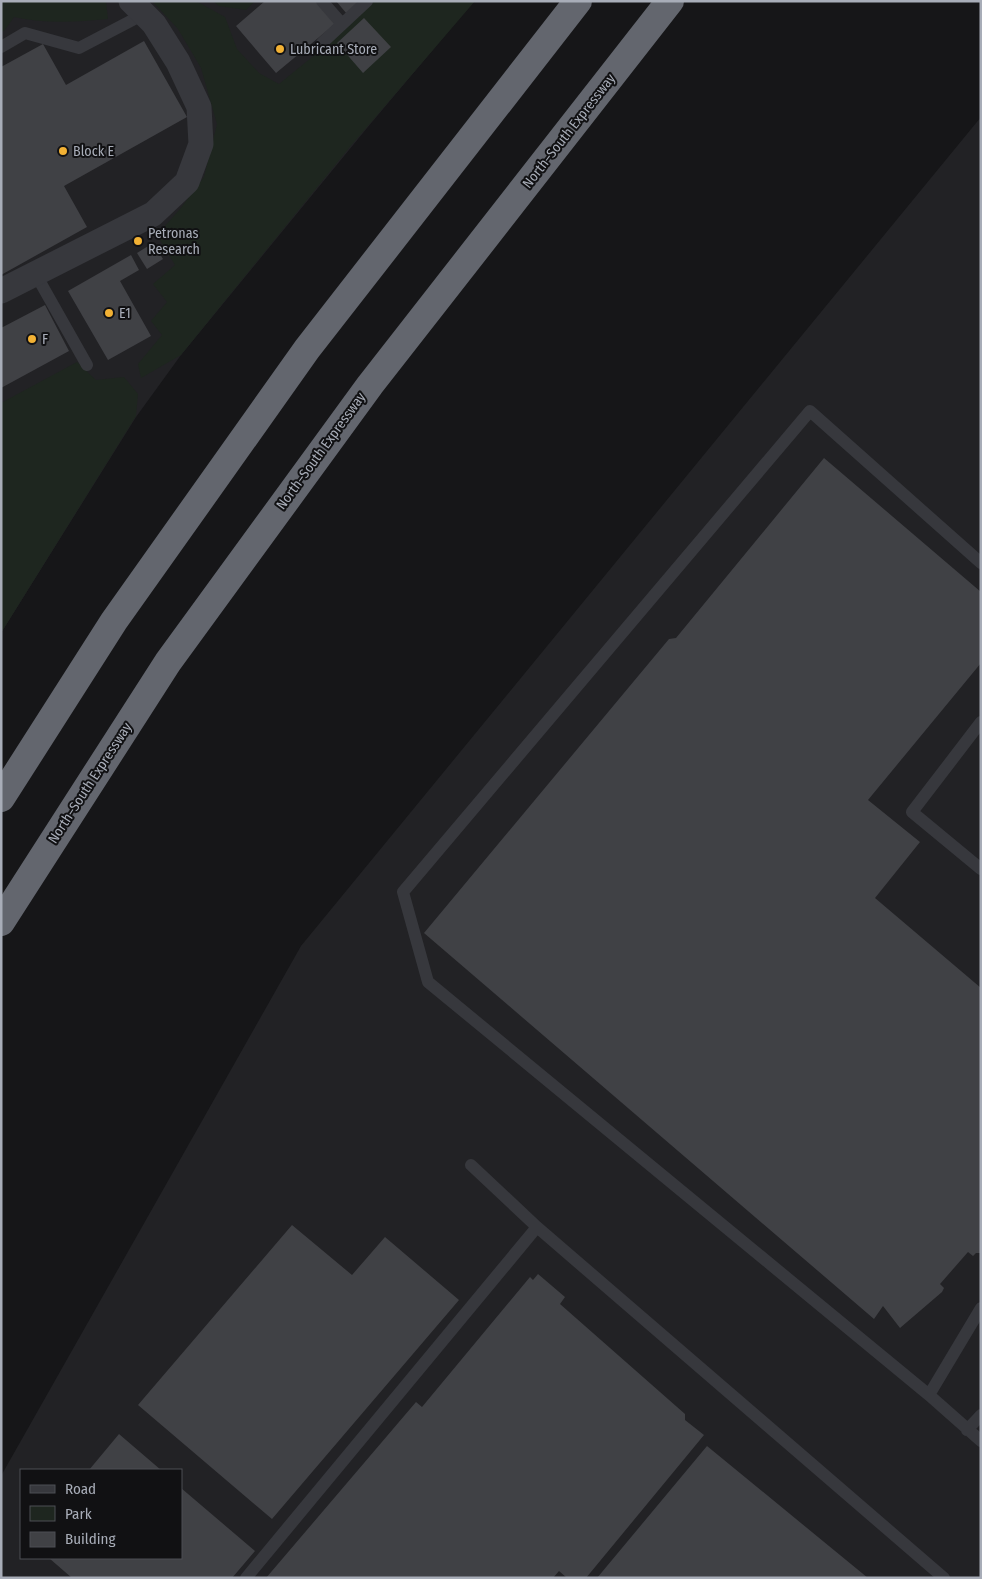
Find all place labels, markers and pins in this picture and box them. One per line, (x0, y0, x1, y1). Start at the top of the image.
place label: Lubricant Store (290, 41, 377, 58)
marker: Lubricant Store (274, 43, 286, 55)
place label: Block E (73, 143, 114, 160)
marker: Block E (57, 145, 69, 157)
place label: Petronas Research (148, 225, 200, 258)
marker: Petronas Research (132, 235, 144, 247)
place label: E1 (119, 305, 131, 322)
marker: E1 (103, 307, 115, 319)
place label: F (42, 331, 48, 348)
marker: F (26, 333, 38, 345)

